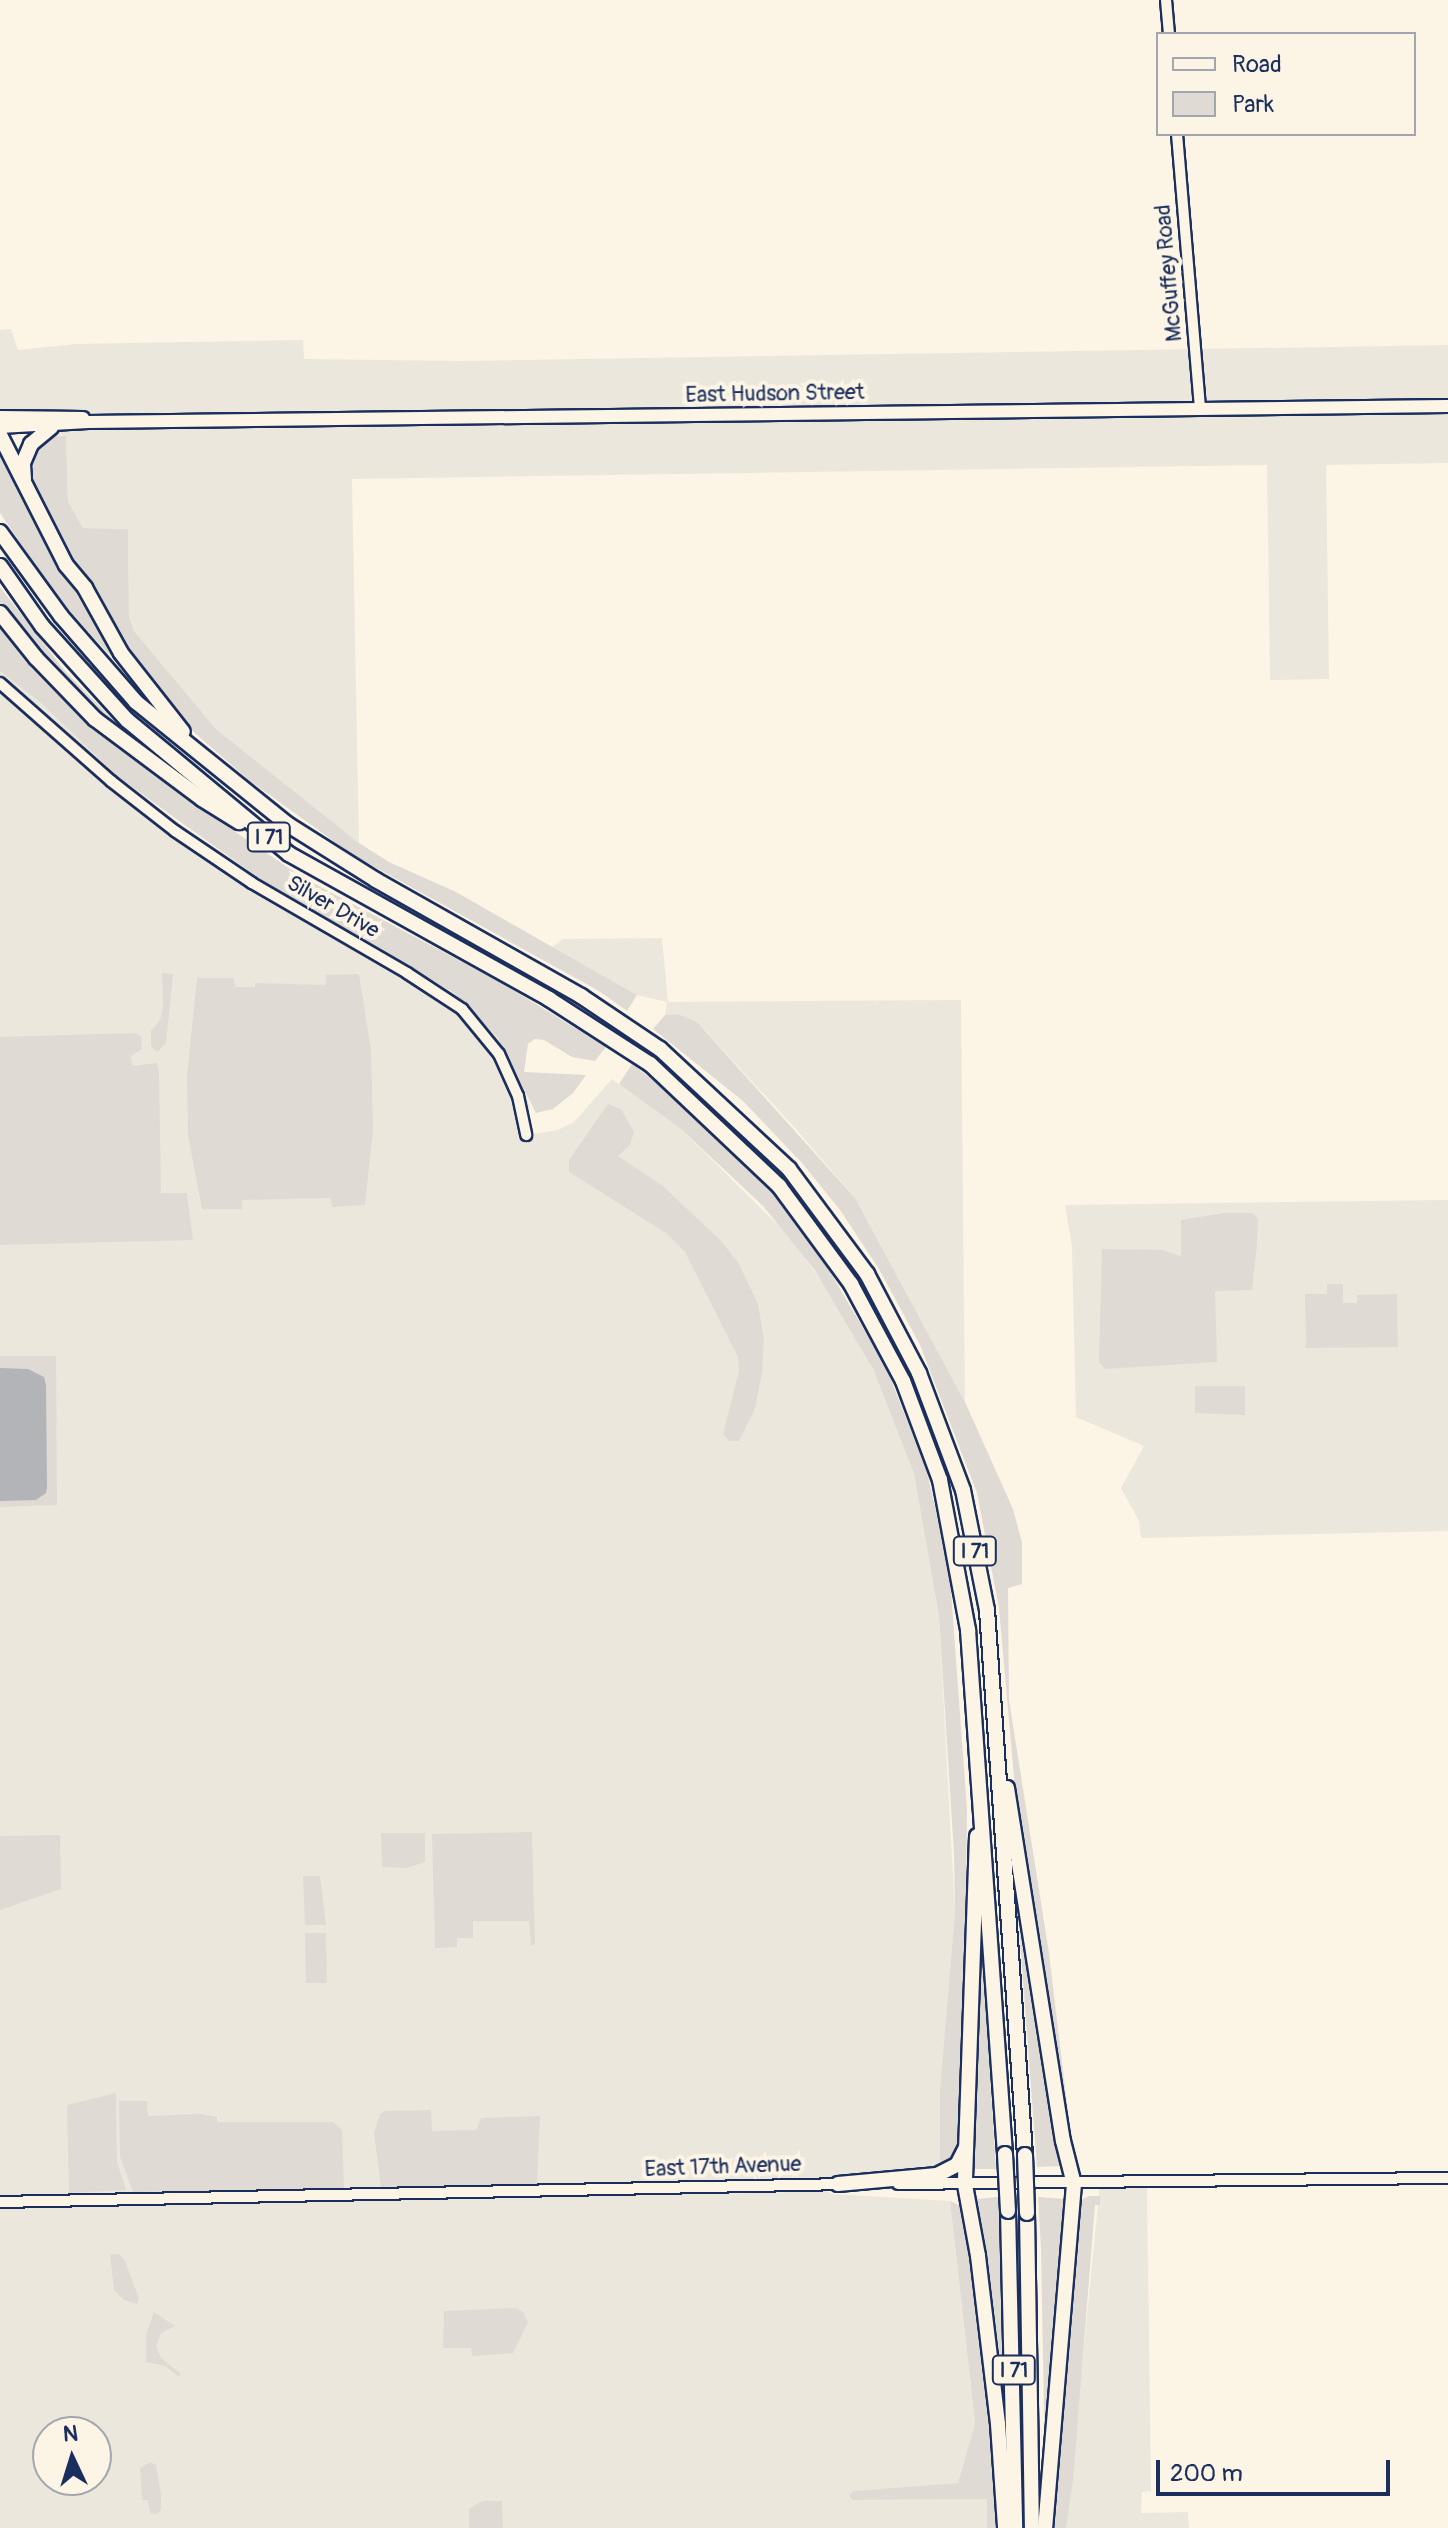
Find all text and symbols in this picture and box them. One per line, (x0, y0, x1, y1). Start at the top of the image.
legend (1156, 32, 1416, 136)
text: Road (1232, 50, 1282, 79)
text: Park (1232, 90, 1274, 119)
street label: McGuffey Road (1150, 203, 1188, 343)
street label: East Hudson Street (685, 379, 865, 409)
road number: I 71 (245, 821, 293, 853)
street label: Silver Drive (282, 870, 384, 944)
road number: I 71 (951, 1535, 999, 1567)
street label: East 17th Avenue (644, 2151, 802, 2183)
road number: I 71 (990, 2354, 1038, 2386)
north arrow (32, 2416, 112, 2496)
text: N (62, 2420, 79, 2449)
scale bar (1160, 2444, 1394, 2494)
text: 200 m (1170, 2459, 1243, 2488)

